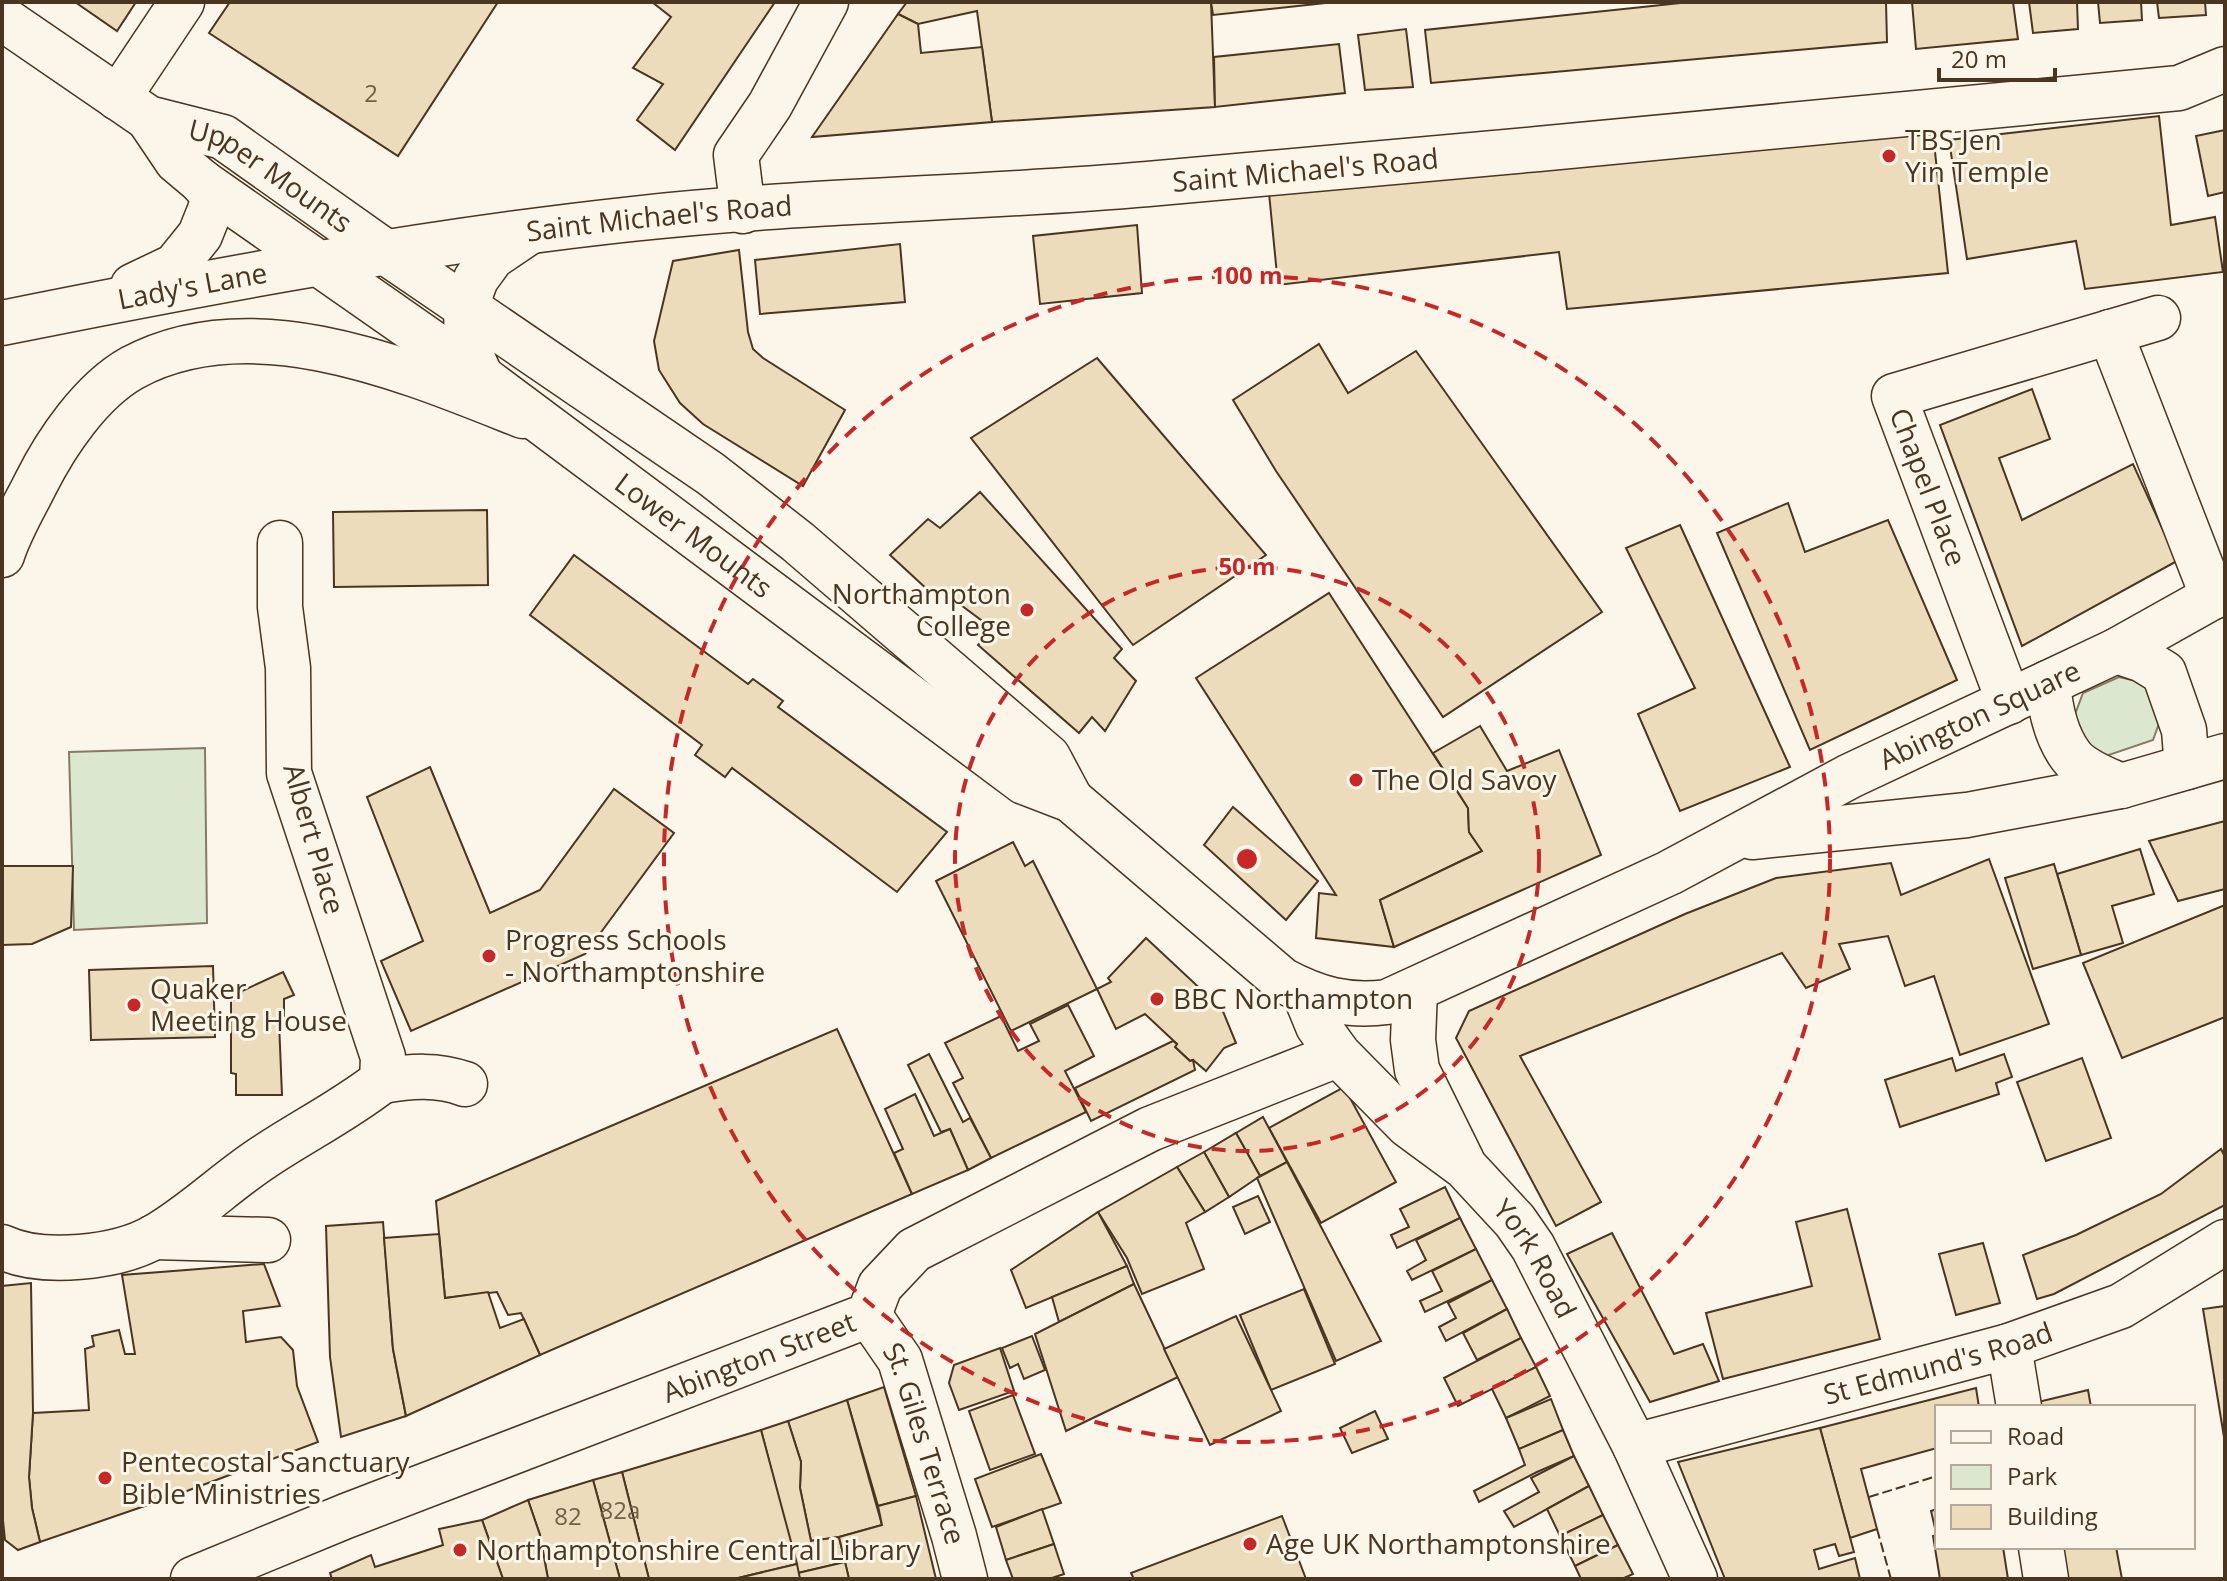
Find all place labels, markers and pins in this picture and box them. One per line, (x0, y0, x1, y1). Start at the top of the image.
place label: TBS Jen Yin Temple (1905, 120, 2049, 190)
marker: TBS Jen Yin Temple (1880, 147, 1898, 165)
place label: Northampton College (832, 574, 1011, 644)
marker: Northampton College (1018, 601, 1036, 619)
place label: The Old Savoy (1372, 760, 1558, 798)
marker: The Old Savoy (1347, 771, 1365, 789)
centre of rings (1233, 845, 1261, 873)
place label: Progress Schools - Northamptonshire (505, 920, 765, 990)
marker: Progress Schools - Northamptonshire (480, 947, 498, 965)
place label: Quaker Meeting House (150, 969, 347, 1039)
place label: BBC Northampton (1173, 979, 1413, 1017)
marker: BBC Northampton (1148, 990, 1166, 1008)
marker: Quaker Meeting House (125, 996, 143, 1014)
place label: Pentecostal Sanctuary Bible Ministries (121, 1442, 411, 1512)
marker: Pentecostal Sanctuary Bible Ministries (96, 1469, 114, 1487)
place label: Age UK Northamptonshire (1266, 1524, 1611, 1562)
place label: Northamptonshire Central Library (476, 1530, 921, 1568)
marker: Age UK Northamptonshire (1241, 1535, 1259, 1553)
marker: Northamptonshire Central Library (451, 1541, 469, 1559)

